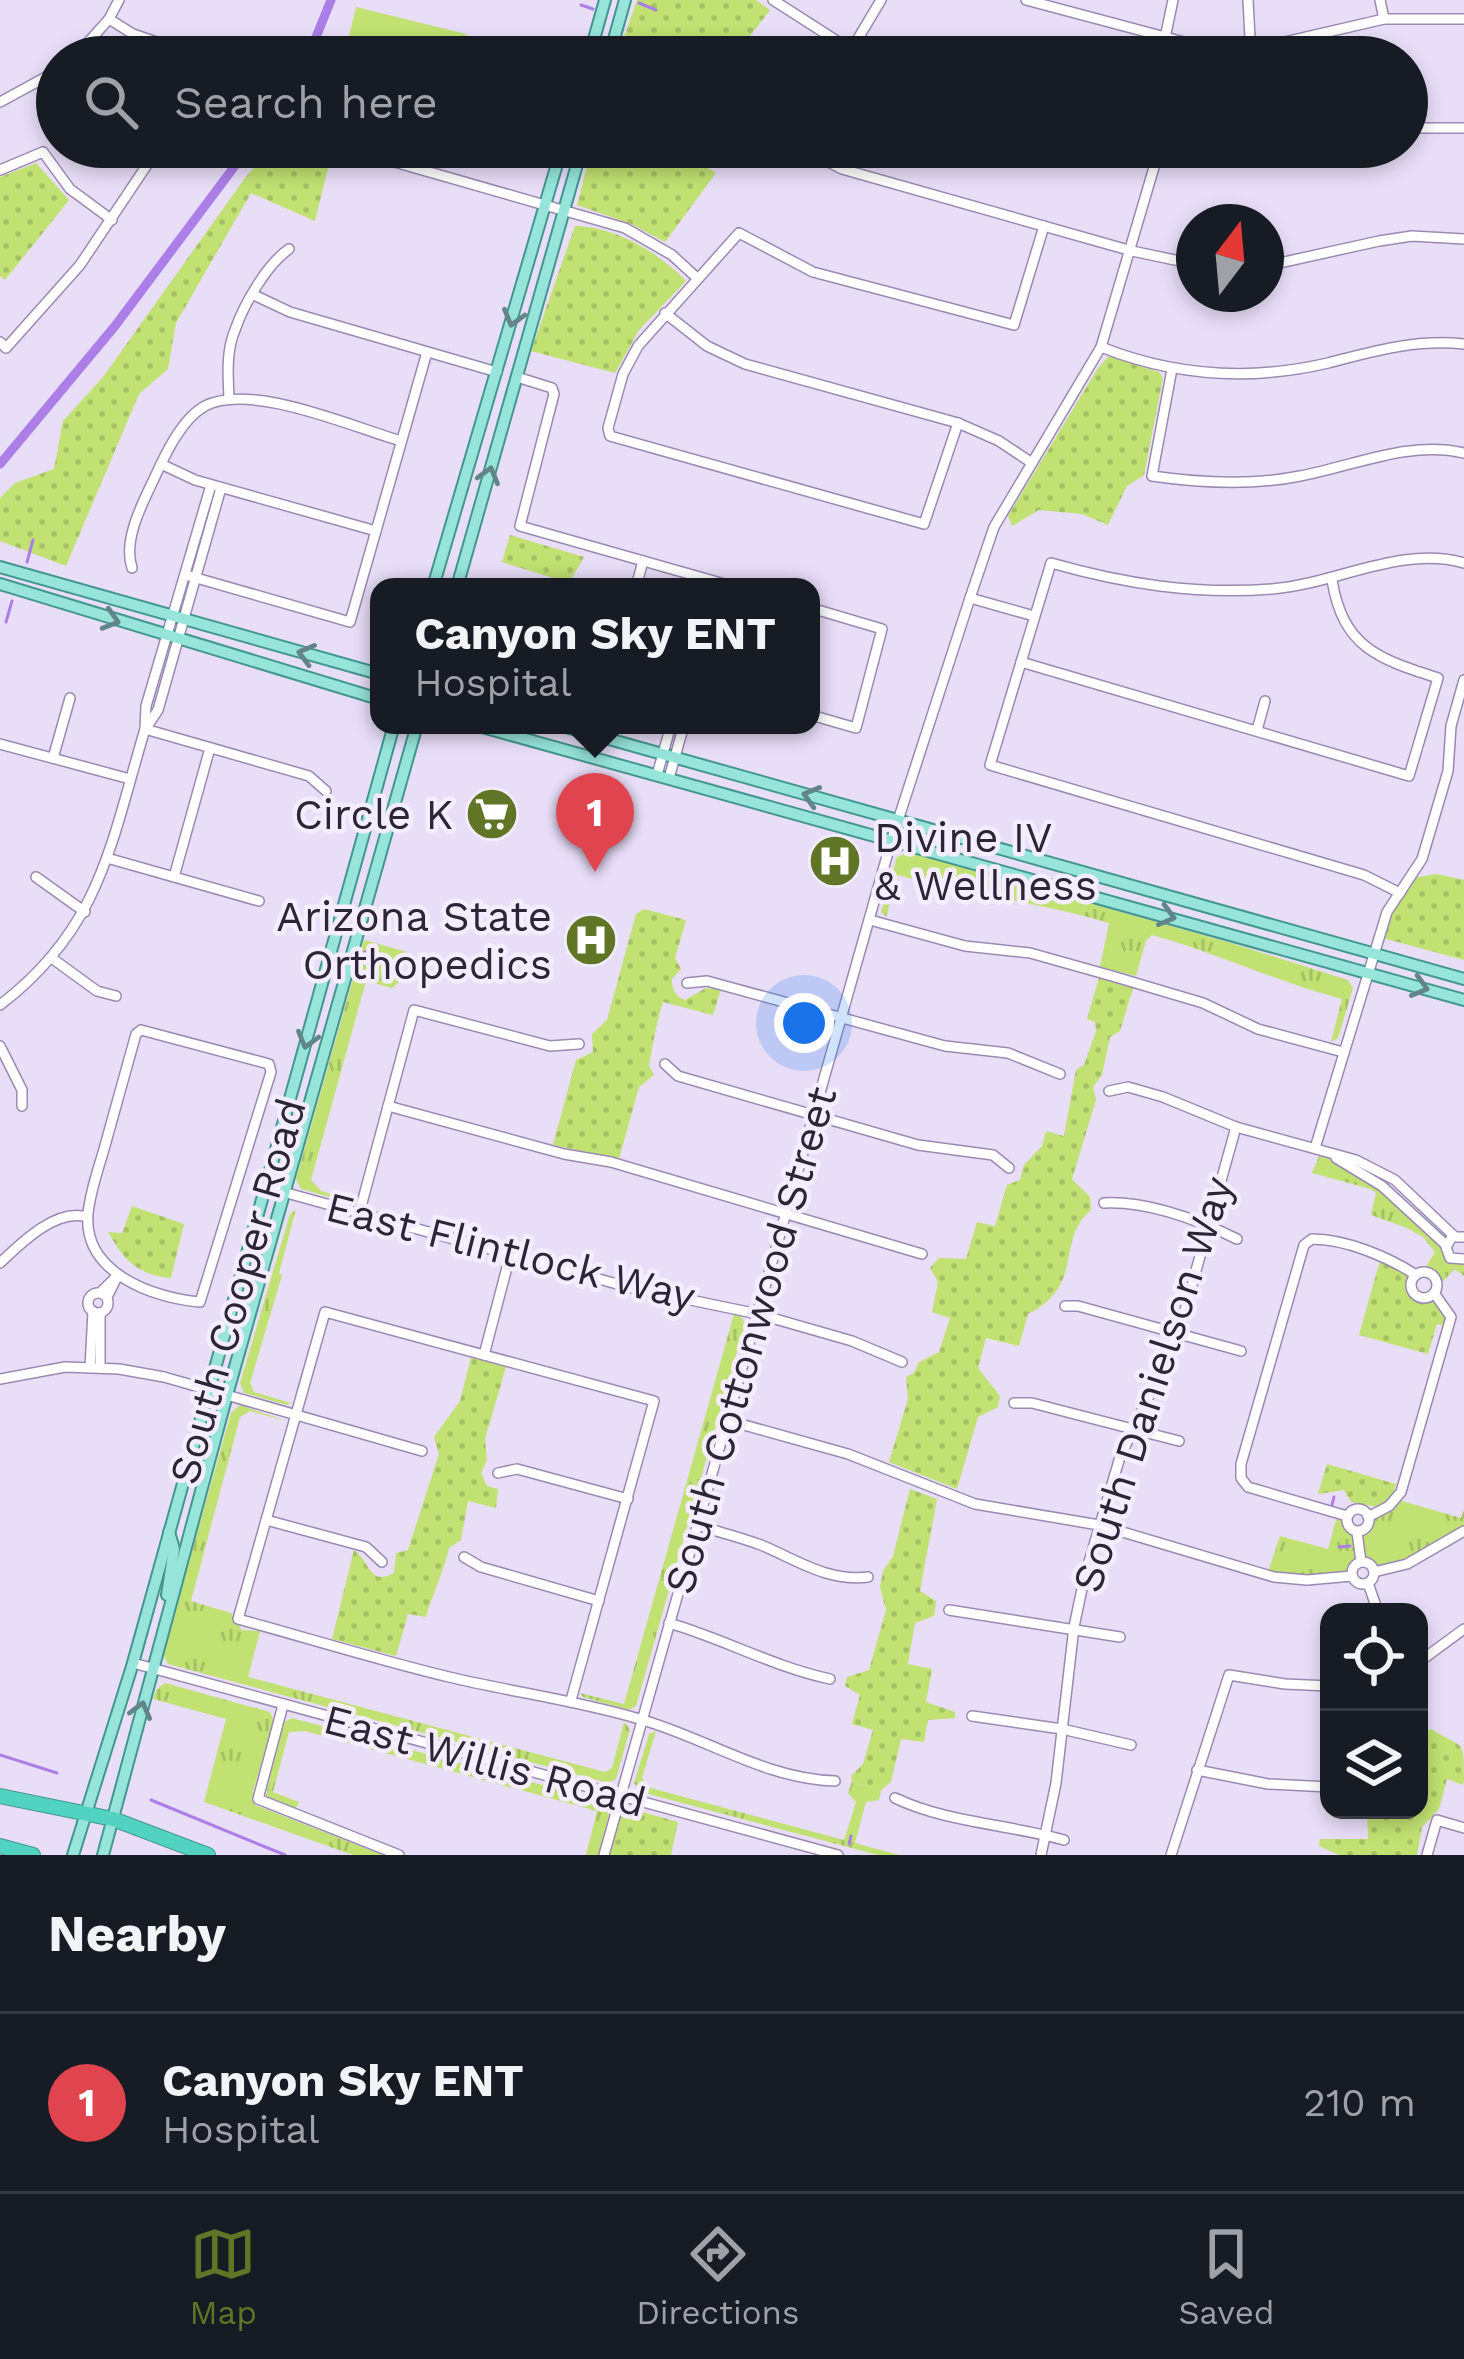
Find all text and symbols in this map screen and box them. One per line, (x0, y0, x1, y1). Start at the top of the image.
search box (36, 36, 1428, 168)
icon: search (78, 69, 144, 135)
text: Search here (174, 76, 438, 129)
north arrow (1176, 204, 1284, 312)
one-way arrow (502, 306, 527, 327)
one-way arrow (475, 465, 500, 486)
popup (370, 578, 820, 734)
one-way arrow (100, 606, 121, 631)
text: Canyon Sky ENT (414, 607, 776, 660)
one-way arrow (296, 643, 317, 668)
text: Hospital (414, 660, 572, 705)
pin: 1 (556, 773, 634, 872)
one-way arrow (801, 785, 822, 810)
supermarket icon: Circle K (464, 786, 520, 842)
place label: Circle K (294, 790, 453, 839)
place label: Divine IV & Wellness (874, 813, 1097, 910)
hospital icon: Divine IV & Wellness (807, 833, 863, 889)
place label: Arizona State Orthopedics (276, 892, 552, 989)
one-way arrow (1156, 902, 1176, 927)
hospital icon: Arizona State Orthopedics (563, 912, 619, 968)
one-way arrow (1408, 973, 1429, 998)
your location (774, 993, 834, 1053)
one-way arrow (296, 1029, 321, 1050)
street label: South Cottonwood Street (655, 1081, 846, 1599)
street label: South Cooper Road (159, 1093, 316, 1490)
street label: South Danielson Way (1062, 1170, 1243, 1598)
street label: East Flintlock Way (321, 1182, 701, 1321)
map controls (1320, 1603, 1428, 1819)
button: locate (1320, 1603, 1428, 1711)
street label: East Willis Road (319, 1694, 651, 1827)
one-way arrow (127, 1700, 152, 1721)
button: layers (1320, 1711, 1428, 1819)
text: Nearby (48, 1904, 226, 1963)
text: Canyon Sky ENT (162, 2054, 524, 2107)
text: 1 (79, 2080, 95, 2125)
text: 210 m (1303, 2080, 1416, 2125)
text: Hospital (162, 2107, 319, 2152)
tab: Map (190, 2221, 257, 2332)
tab: Directions (636, 2221, 799, 2332)
tab: Saved (1179, 2221, 1274, 2332)

